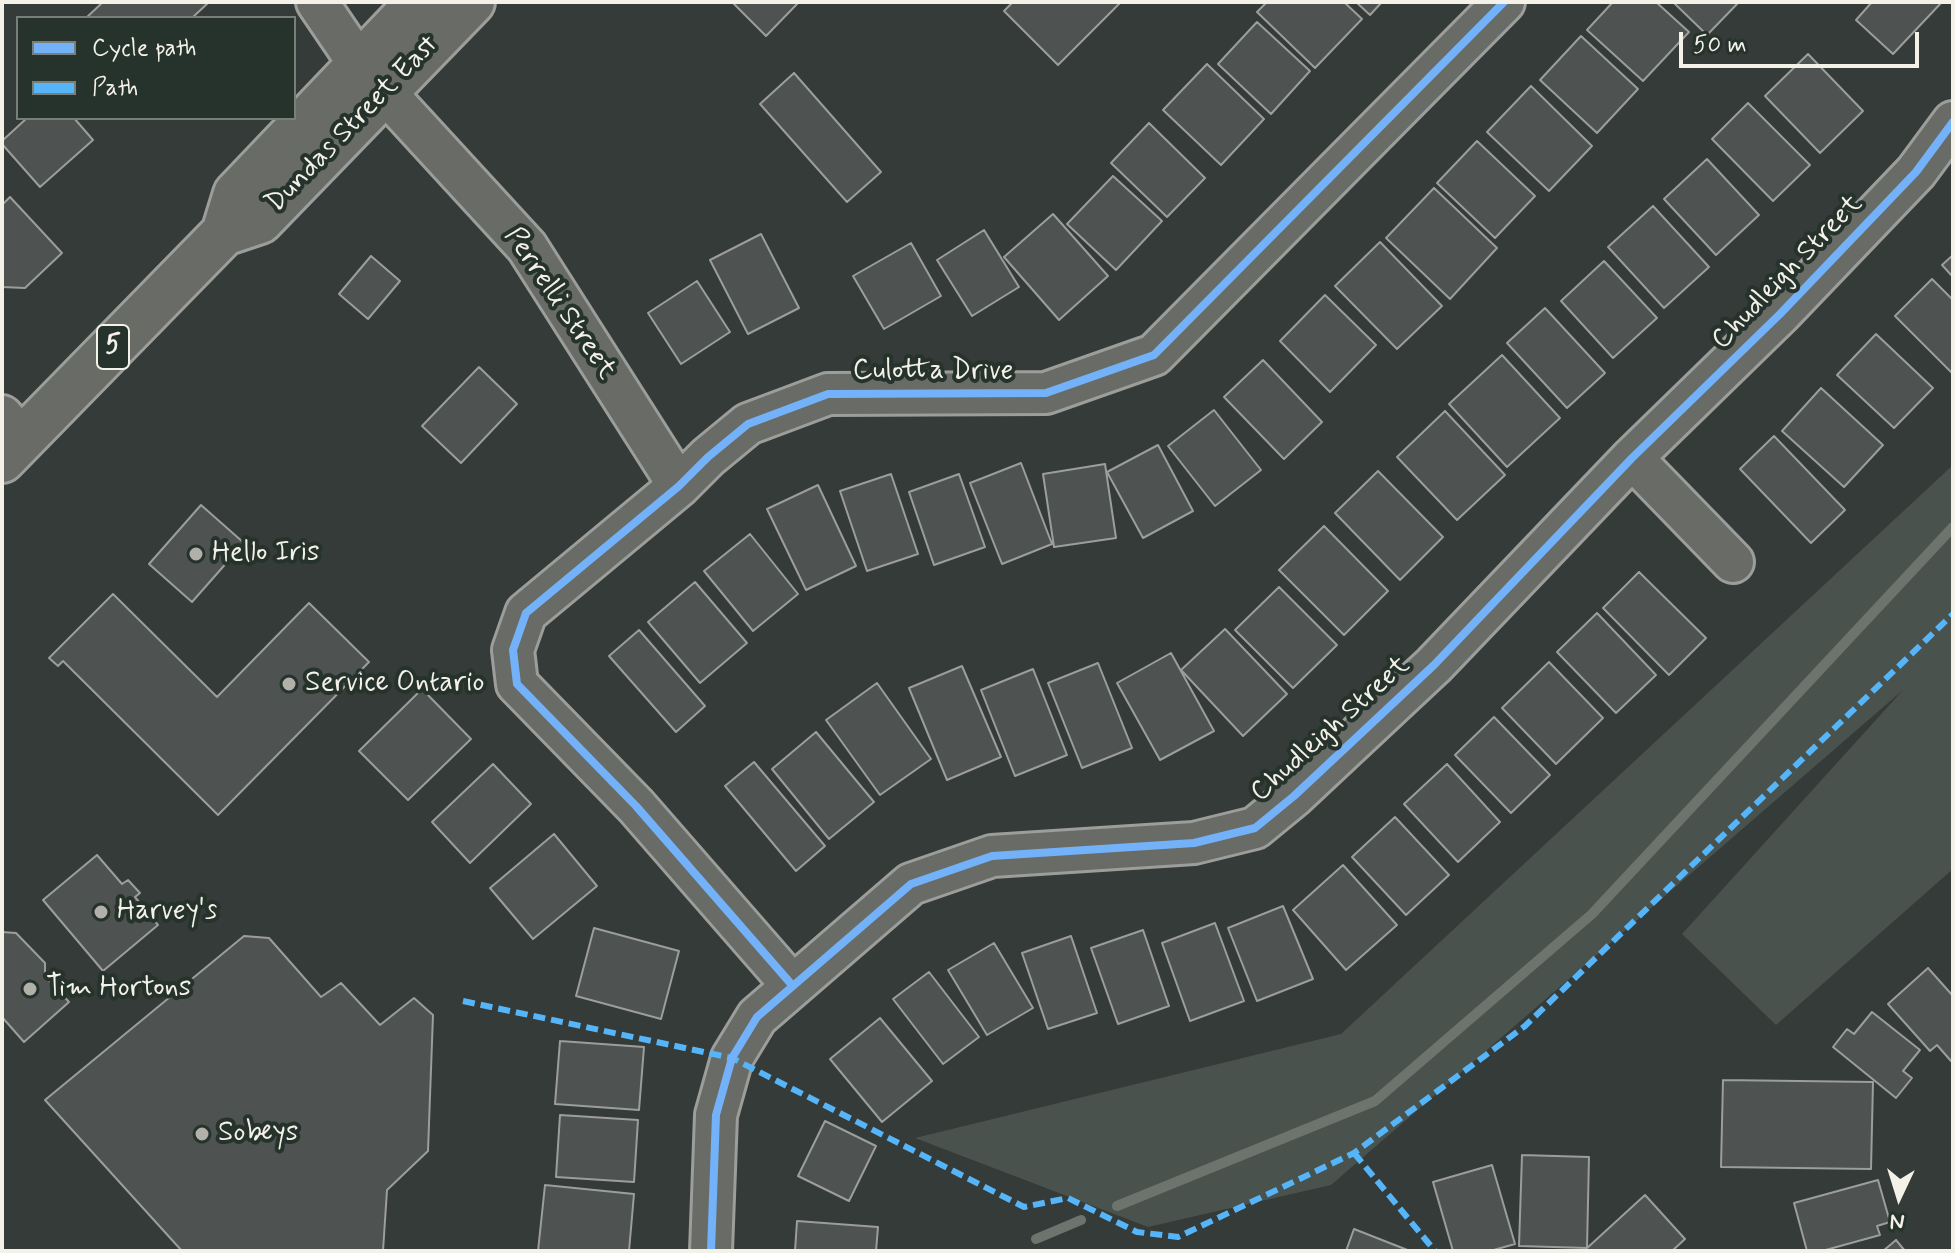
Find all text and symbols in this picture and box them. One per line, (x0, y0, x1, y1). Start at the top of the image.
legend (16, 16, 296, 120)
scale bar (1683, 16, 1923, 66)
street label: Dundas Street East (260, 29, 446, 221)
text: 50 m (1693, 30, 1747, 61)
text: Cycle path (92, 33, 197, 64)
text: Path (92, 73, 138, 104)
street label: Chudleigh Street (1706, 188, 1870, 358)
street label: Perrelli Street (496, 221, 622, 387)
road number: 5 (97, 325, 129, 369)
street label: Culotta Drive (853, 355, 1013, 389)
place label: Hello Iris (212, 537, 320, 571)
marker: Hello Iris (187, 545, 205, 563)
street label: Chudleigh Street (1245, 650, 1417, 810)
place label: Service Ontario (305, 667, 484, 701)
marker: Service Ontario (280, 675, 298, 693)
place label: Harvey's (117, 895, 217, 929)
marker: Harvey's (92, 903, 110, 921)
place label: Tim Hortons (46, 972, 191, 1006)
marker: Tim Hortons (21, 980, 39, 998)
place label: Sobeys (218, 1117, 298, 1151)
marker: Sobeys (193, 1125, 211, 1143)
north arrow (1859, 1157, 1939, 1237)
text: N (1889, 1206, 1906, 1235)

